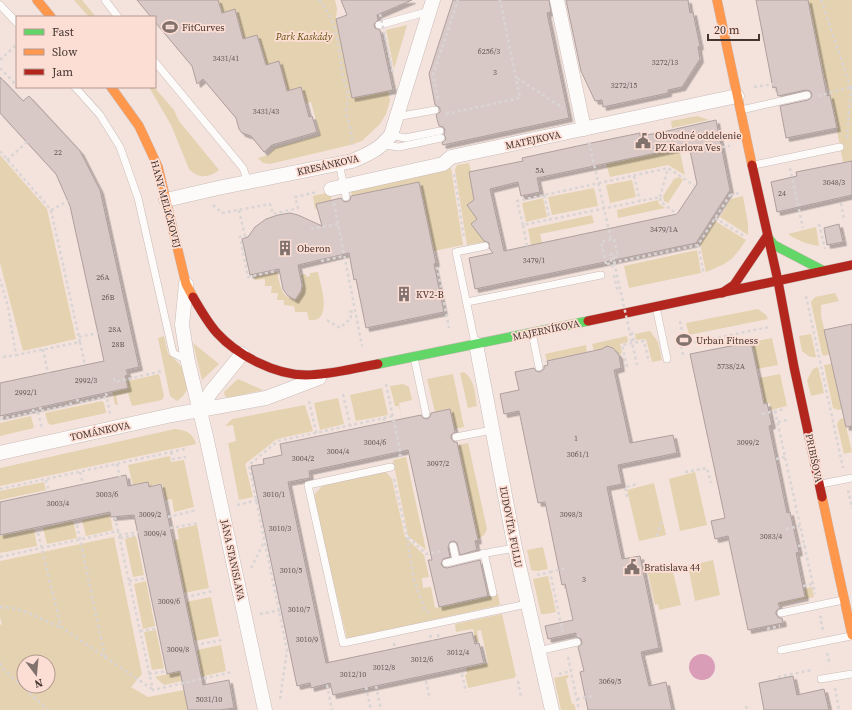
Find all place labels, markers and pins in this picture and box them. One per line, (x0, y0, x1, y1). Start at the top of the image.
sports icon: FitCurves (161, 18, 179, 36)
place label: FitCurves (182, 21, 225, 34)
place label: Obvodné oddelenie PZ Karlova Ves (655, 129, 741, 154)
public building icon: Obvodné oddelenie PZ Karlova Ves (634, 132, 652, 150)
building icon: Oberon (276, 239, 294, 257)
place label: Oberon (297, 242, 331, 255)
building icon: KV2-B (395, 285, 413, 303)
place label: KV2-B (416, 288, 444, 301)
sports icon: Urban Fitness (675, 331, 693, 349)
place label: Urban Fitness (696, 334, 758, 347)
public building icon: Bratislava 44 (623, 558, 641, 576)
place label: Bratislava 44 (644, 561, 700, 574)

